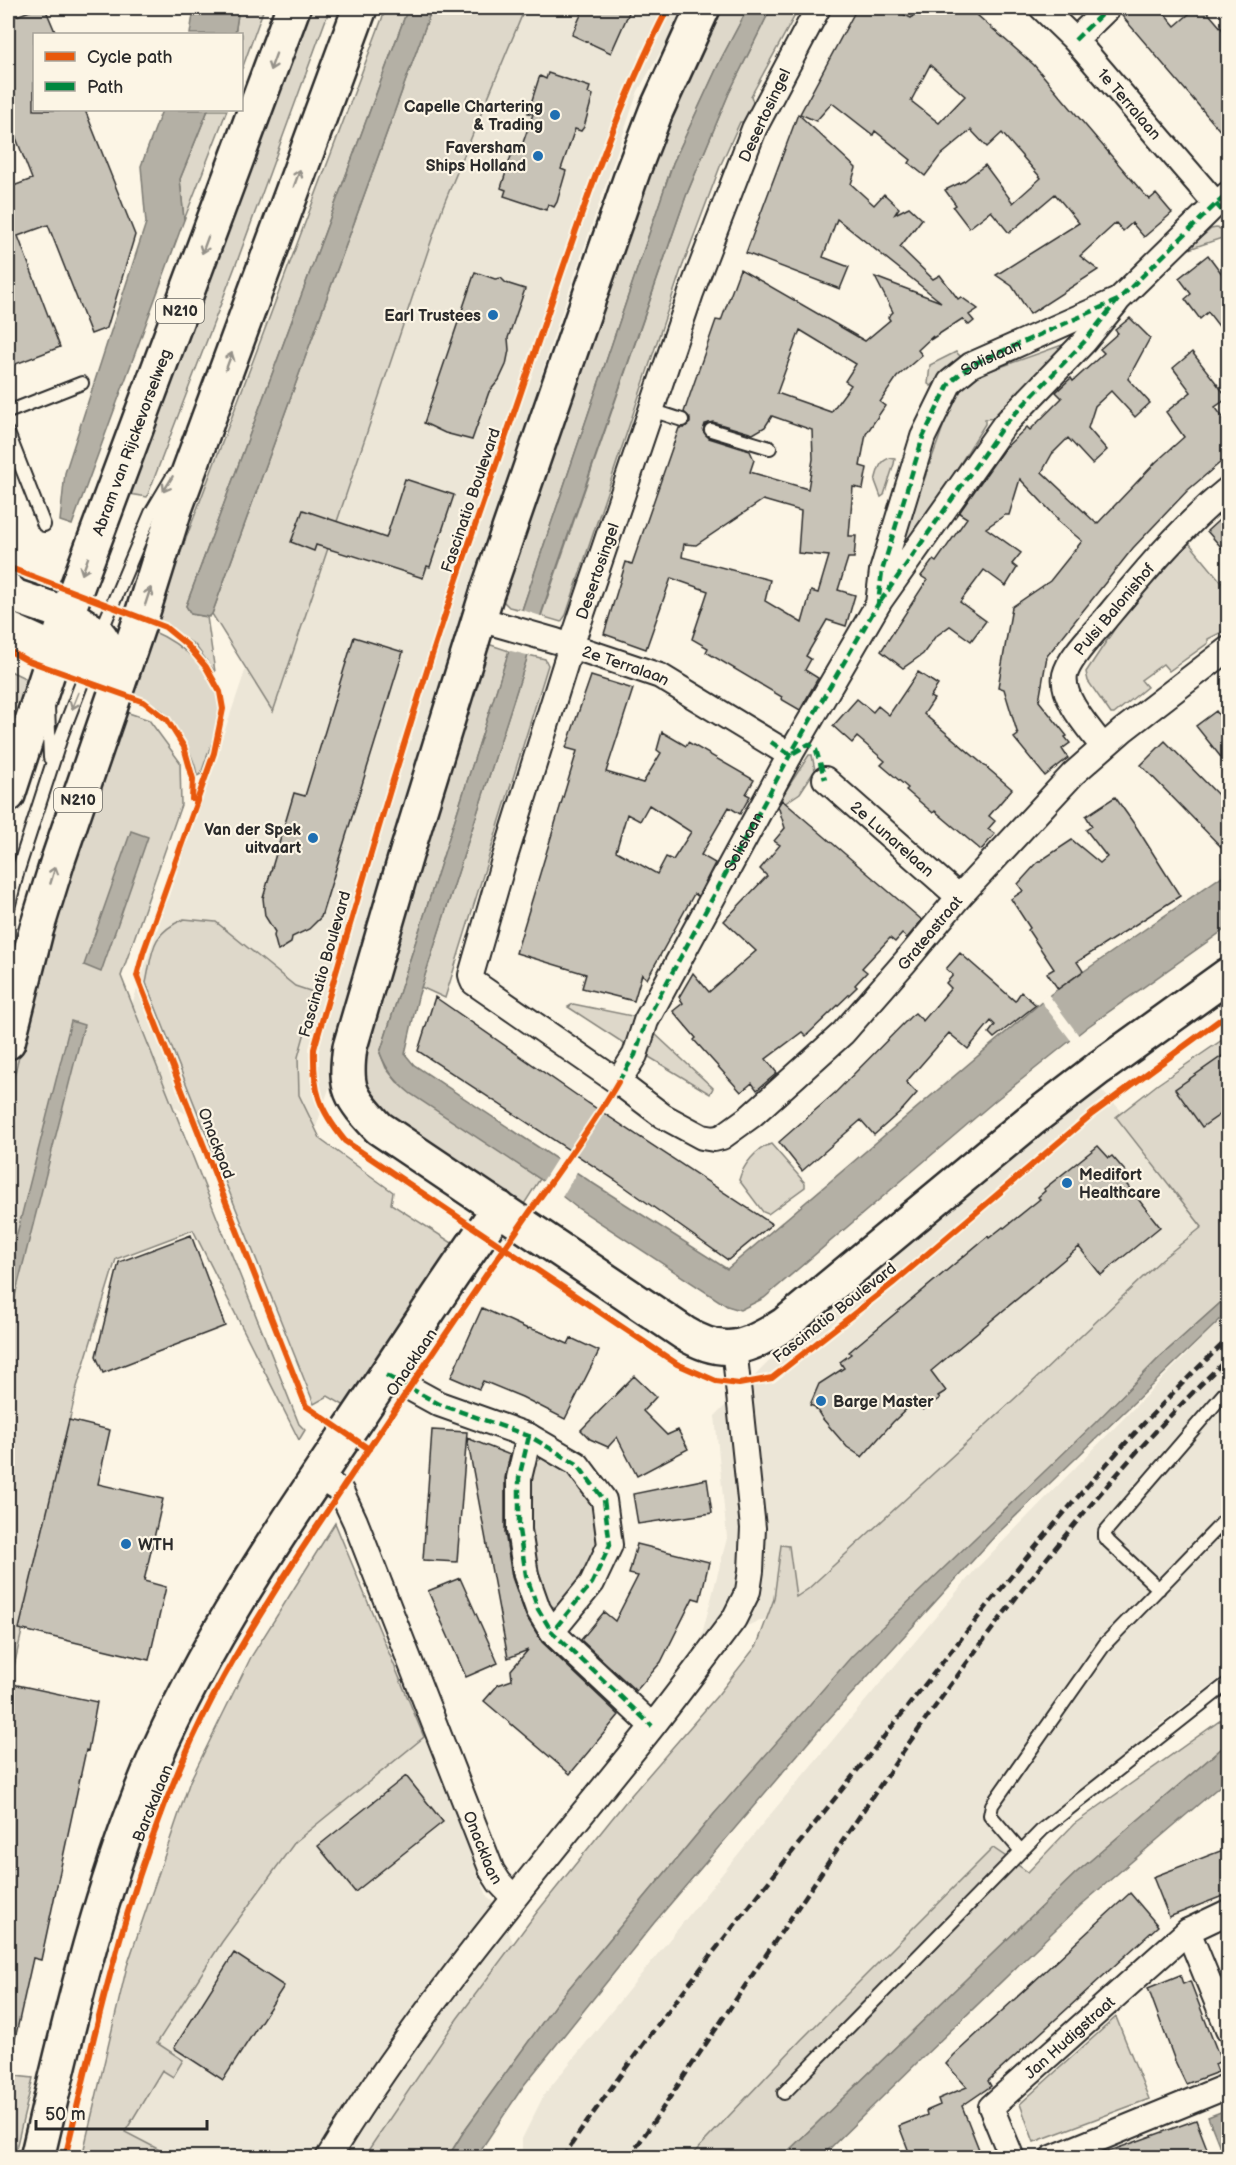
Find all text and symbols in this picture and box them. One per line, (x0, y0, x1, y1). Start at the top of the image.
legend (33, 33, 243, 111)
text: Cycle path (87, 47, 173, 68)
one-way arrow (266, 52, 277, 71)
street label: 1e Terralaan (1093, 65, 1165, 144)
street label: Desertosingel (735, 66, 795, 165)
text: Path (87, 77, 123, 98)
place label: Capelle Chartering & Trading (404, 98, 543, 135)
marker: Capelle Chartering & Trading (548, 108, 562, 122)
place label: Faversham Ships Holland (426, 139, 526, 176)
marker: Faversham Ships Holland (531, 149, 545, 163)
one-way arrow (292, 169, 303, 188)
one-way arrow (198, 235, 209, 254)
road number: N210 (156, 299, 204, 323)
place label: Earl Trustees (384, 307, 481, 326)
marker: Earl Trustees (486, 308, 500, 322)
street label: Solislaan (958, 336, 1025, 380)
street label: Abram van Rijckevorselweg (89, 346, 176, 539)
one-way arrow (224, 352, 235, 370)
street label: Fascinatio Boulevard (438, 426, 505, 575)
one-way arrow (162, 475, 174, 492)
street label: Desertosingel (573, 521, 624, 622)
one-way arrow (79, 556, 90, 575)
street label: Pulsi Balonishof (1070, 560, 1159, 660)
one-way arrow (143, 587, 154, 606)
street label: 2e Terralaan (579, 642, 673, 690)
one-way arrow (69, 691, 80, 710)
road number: N210 (54, 788, 102, 812)
street label: 2e Lunarelaan (846, 798, 937, 881)
street label: Solislaan (721, 809, 768, 875)
place label: Van der Spek uitvaart (204, 821, 302, 858)
marker: Van der Spek uitvaart (306, 831, 320, 845)
one-way arrow (48, 866, 59, 885)
street label: Fascinatio Boulevard (295, 889, 355, 1040)
street label: Grateastraat (894, 892, 967, 975)
street label: Onackpad (193, 1106, 238, 1182)
place label: Medifort Healthcare (1079, 1166, 1160, 1203)
marker: Medifort Healthcare (1060, 1176, 1074, 1190)
street label: Fascinatio Boulevard (769, 1259, 900, 1367)
street label: Onacklaan (383, 1326, 442, 1400)
place label: Barge Master (833, 1393, 934, 1412)
marker: Barge Master (814, 1394, 828, 1408)
place label: WTH (138, 1536, 174, 1555)
marker: WTH (119, 1537, 133, 1551)
street label: Barckalaan (129, 1762, 177, 1845)
street label: Onacklaan (458, 1809, 506, 1888)
street label: Jan Hudigstraat (1021, 1993, 1119, 2084)
scale bar (36, 2093, 207, 2131)
text: 50 m (45, 2104, 86, 2125)

